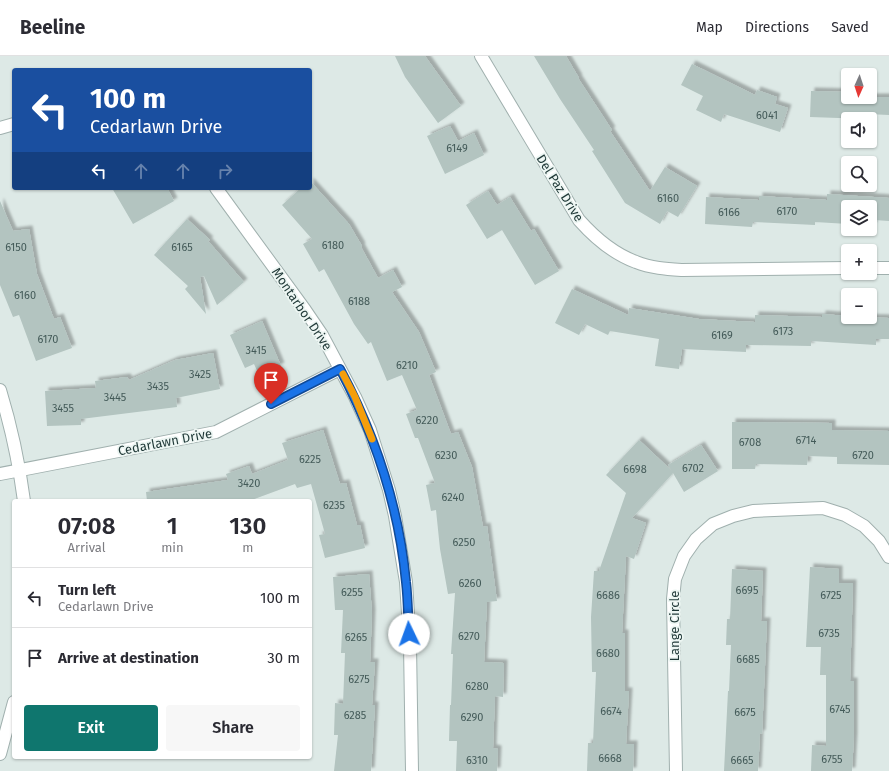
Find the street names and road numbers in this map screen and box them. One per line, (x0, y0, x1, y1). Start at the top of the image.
street label: Del Paz Drive (533, 152, 587, 224)
street label: Montarbor Drive (269, 265, 335, 353)
street label: Cedarlawn Drive (117, 426, 213, 458)
street label: Lange Circle (667, 591, 682, 661)

